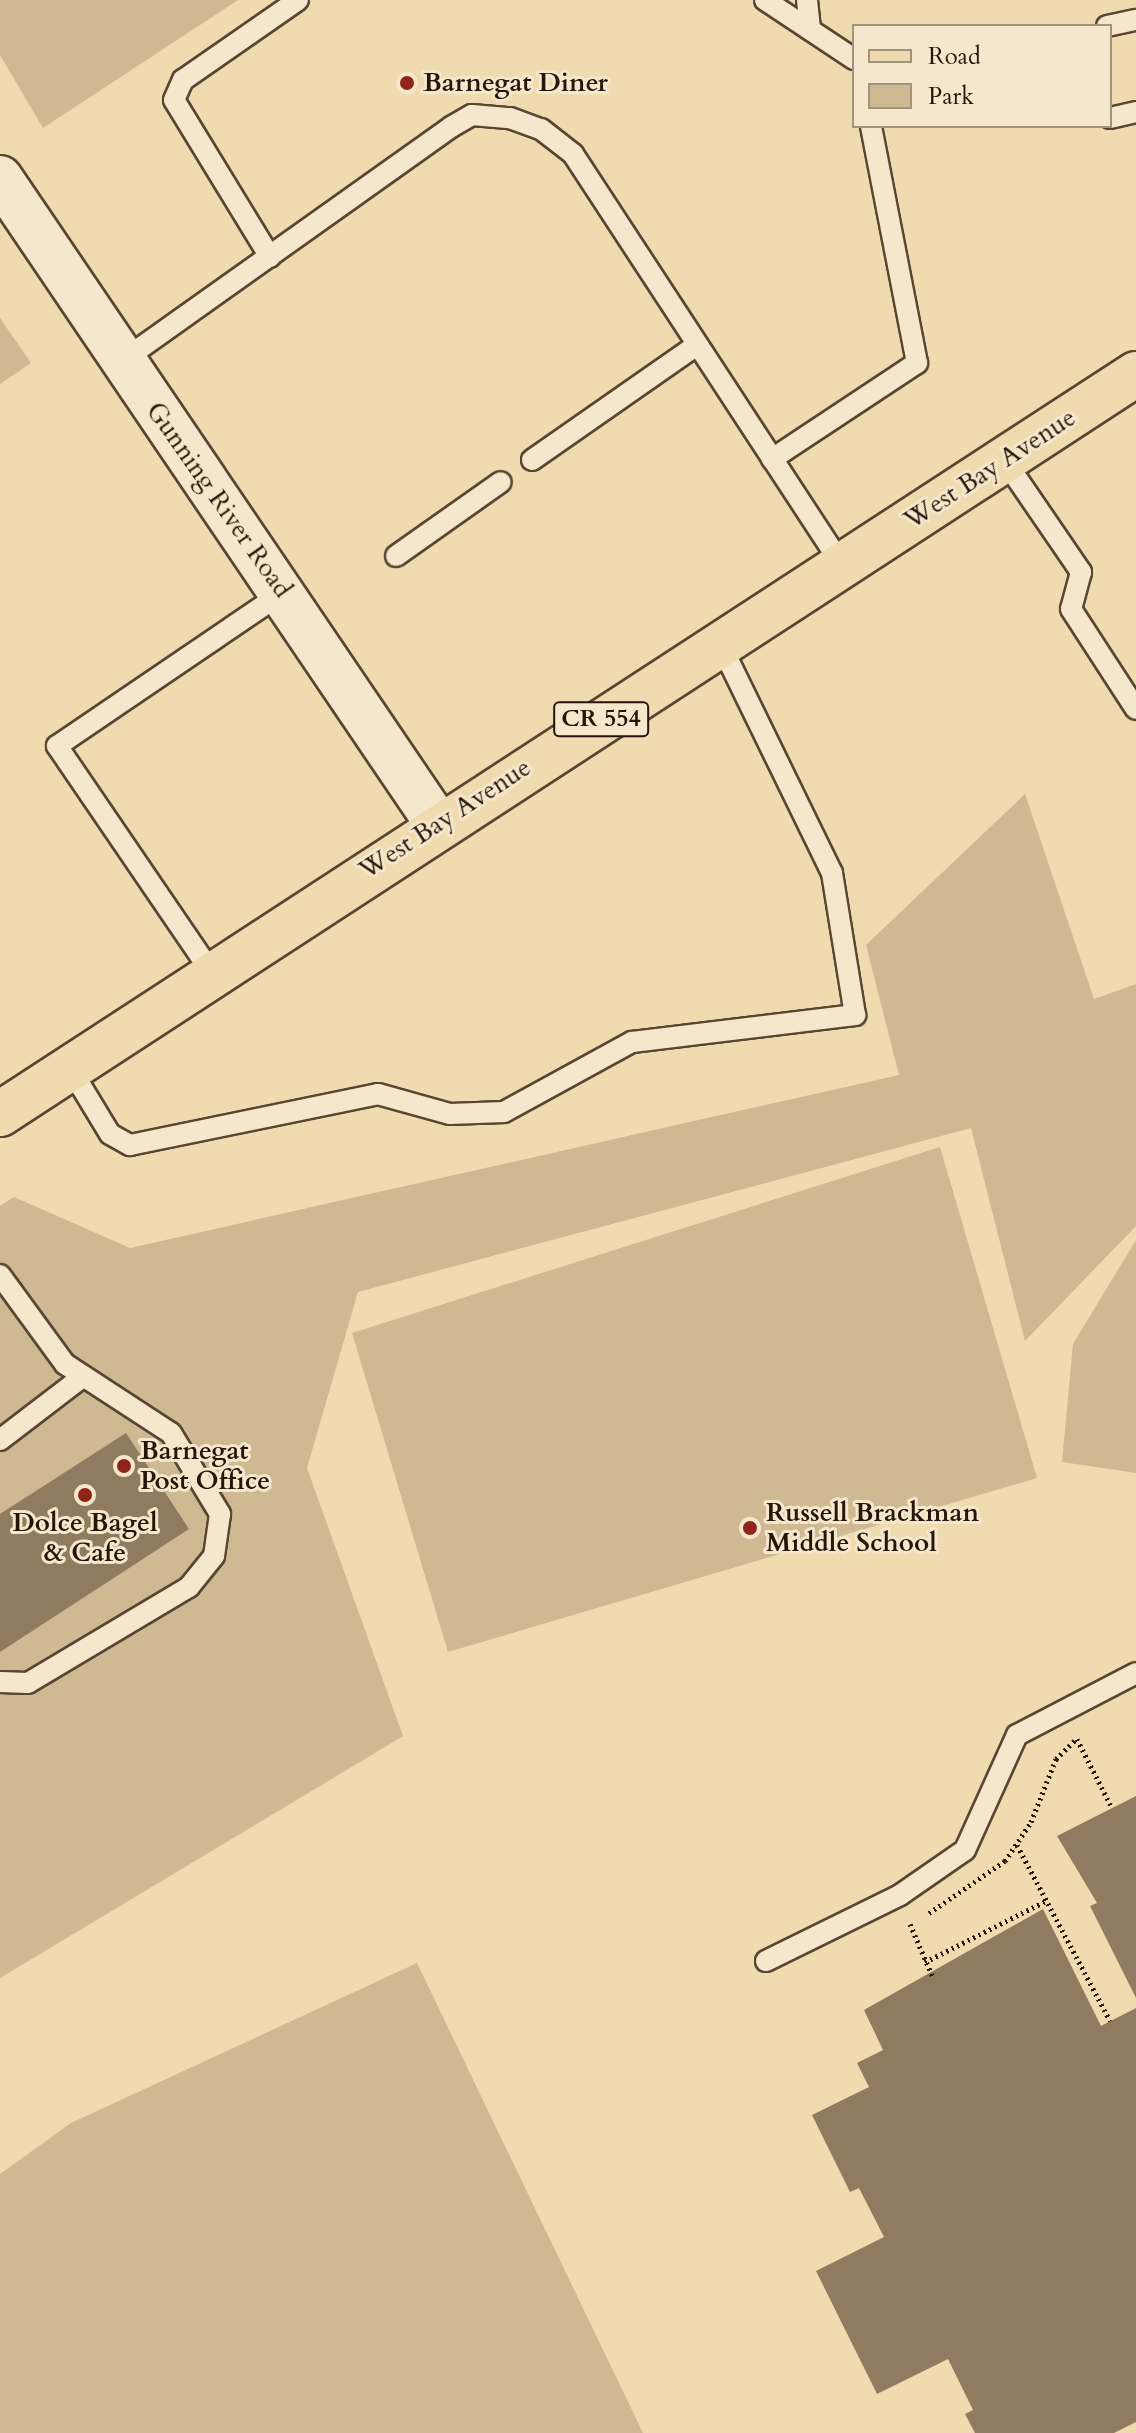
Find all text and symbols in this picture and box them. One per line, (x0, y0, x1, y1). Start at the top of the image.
legend (852, 24, 1112, 128)
text: Road (928, 40, 981, 73)
place label: Barnegat Diner (423, 67, 608, 99)
marker: Barnegat Diner (398, 74, 416, 92)
text: Park (928, 80, 974, 113)
street label: Gunning River Road (140, 396, 298, 604)
street label: West Bay Avenue (898, 402, 1082, 536)
road number: CR 554 (553, 699, 649, 739)
street label: West Bay Avenue (353, 752, 537, 886)
place label: Barnegat Post Office (140, 1435, 270, 1496)
marker: Barnegat Post Office (115, 1457, 133, 1475)
marker: Dolce Bagel & Cafe (76, 1486, 94, 1504)
place label: Russell Brackman Middle School (766, 1497, 979, 1558)
place label: Dolce Bagel & Cafe (12, 1507, 158, 1568)
marker: Russell Brackman Middle School (741, 1519, 759, 1537)

